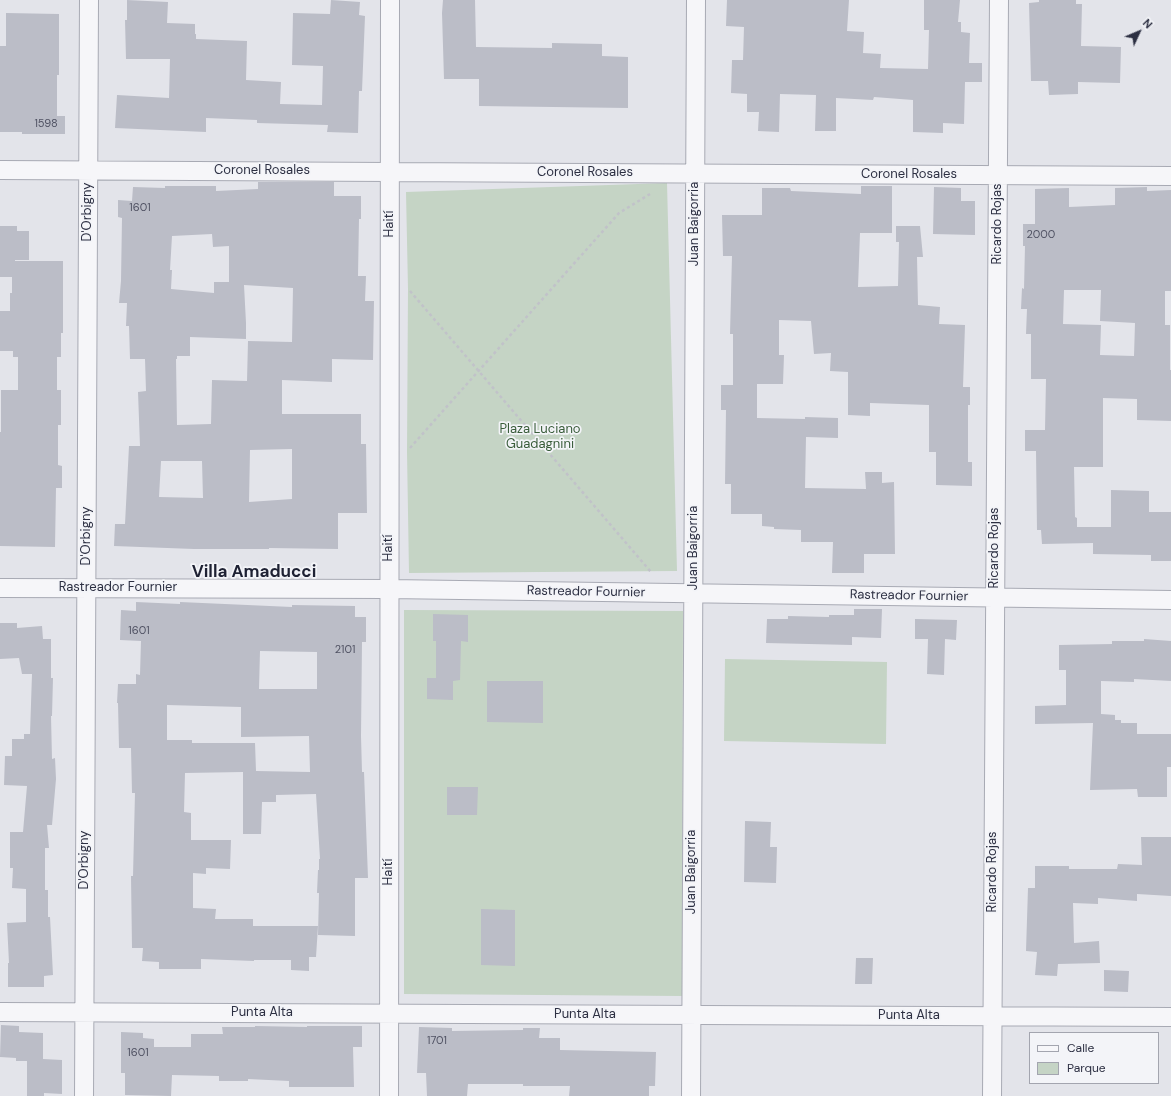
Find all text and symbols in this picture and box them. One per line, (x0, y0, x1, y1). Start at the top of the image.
north arrow (1119, 12, 1159, 52)
text: N (1140, 16, 1155, 31)
house number: 1598 (34, 117, 58, 131)
street label: Coronel Rosales (214, 163, 310, 179)
street label: Coronel Rosales (537, 165, 633, 181)
street label: Coronel Rosales (861, 167, 957, 183)
street label: Juan Baigorria (687, 182, 703, 266)
street label: D'Orbigny (80, 183, 96, 241)
street label: Ricardo Rojas (990, 183, 1006, 265)
house number: 1601 (129, 201, 151, 215)
street label: Haití (382, 210, 398, 238)
house number: 2000 (1027, 228, 1055, 242)
park label: Plaza Luciano Guadagnini (499, 422, 581, 453)
street label: Juan Baigorria (686, 506, 702, 590)
street label: D'Orbigny (79, 507, 95, 565)
street label: Ricardo Rojas (987, 507, 1003, 589)
street label: Haití (381, 534, 397, 562)
district label: Villa Amaducci (192, 563, 316, 583)
street label: Rastreador Fournier (59, 580, 177, 596)
street label: Rastreador Fournier (527, 583, 645, 601)
street label: Rastreador Fournier (850, 587, 968, 605)
house number: 1601 (128, 624, 150, 638)
house number: 2101 (335, 643, 355, 657)
street label: Juan Baigorria (684, 830, 700, 914)
street label: D'Orbigny (77, 831, 93, 889)
street label: Ricardo Rojas (985, 831, 1001, 913)
street label: Haití (381, 858, 397, 886)
street label: Punta Alta (231, 1005, 293, 1021)
street label: Punta Alta (554, 1007, 616, 1023)
street label: Punta Alta (878, 1008, 940, 1024)
legend (1029, 1032, 1159, 1084)
house number: 1701 (427, 1034, 447, 1048)
text: Calle (1067, 1040, 1094, 1056)
house number: 1601 (127, 1046, 149, 1060)
text: Parque (1067, 1060, 1106, 1076)

